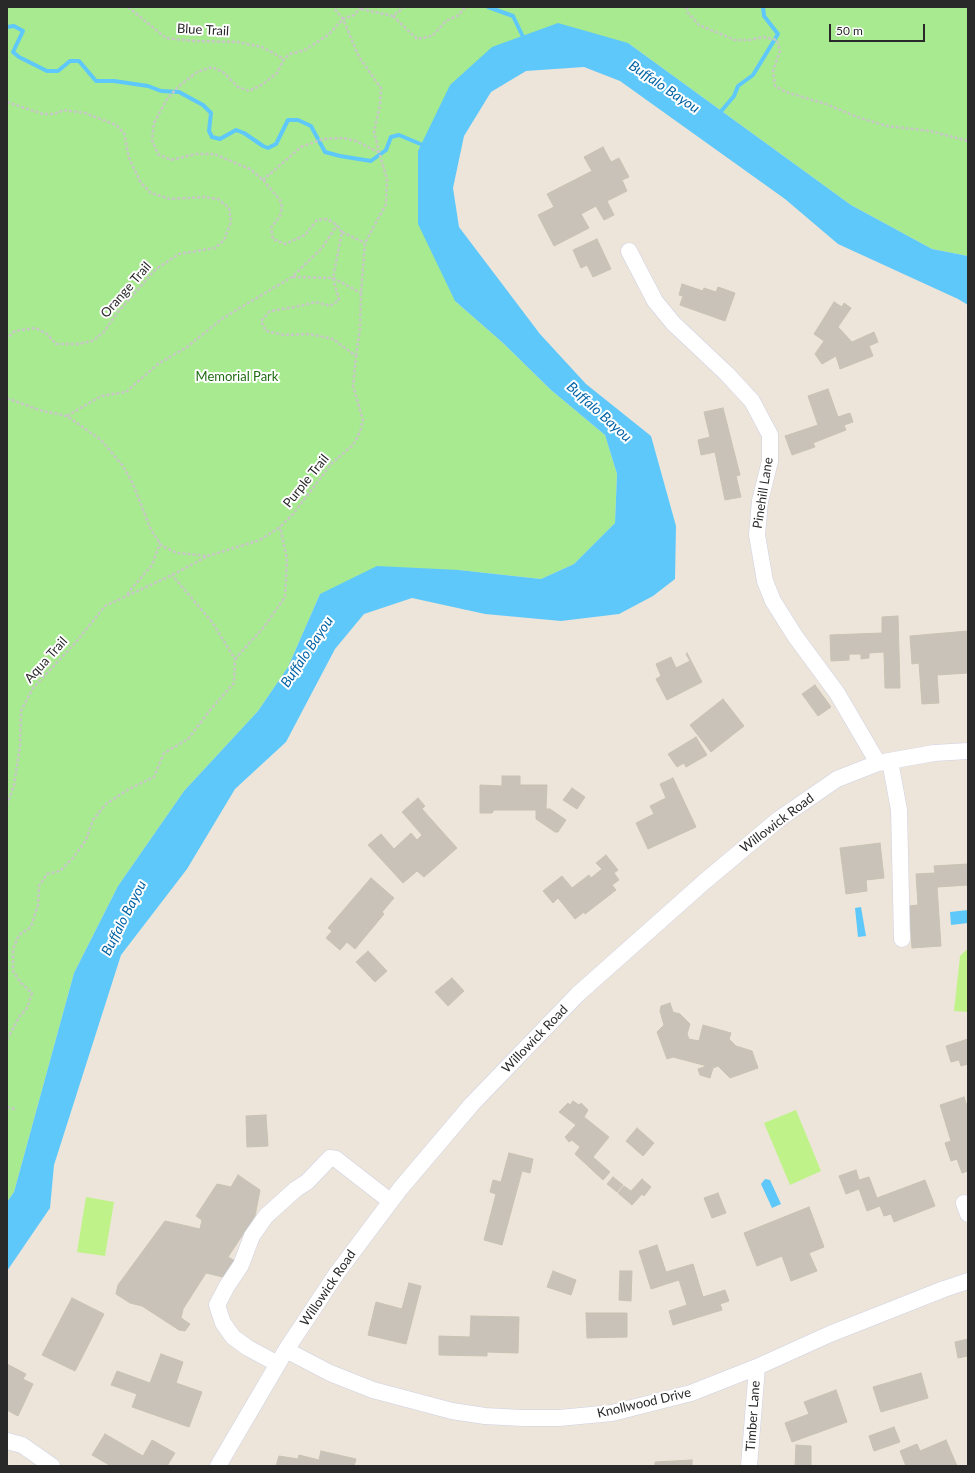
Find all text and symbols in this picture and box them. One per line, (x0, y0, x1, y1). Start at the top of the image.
scale bar (831, 16, 927, 42)
street label: Blue Trail (176, 21, 230, 39)
text: 50 m (836, 23, 863, 38)
water label: Buffalo Bayou (625, 57, 703, 117)
street label: Orange Trail (97, 259, 155, 321)
park label: Memorial Park (196, 369, 278, 385)
water label: Buffalo Bayou (563, 378, 635, 446)
street label: Purple Trail (280, 451, 332, 511)
street label: Pinehill Lane (750, 456, 776, 530)
water label: Buffalo Bayou (277, 613, 337, 691)
street label: Aqua Trail (21, 634, 71, 686)
street label: Willowick Road (737, 790, 817, 856)
water label: Buffalo Bayou (98, 878, 150, 958)
street label: Willowick Road (499, 1002, 571, 1076)
street label: Willowick Road (297, 1247, 359, 1329)
street label: Timber Lane (743, 1380, 763, 1452)
street label: Knollwood Drive (596, 1385, 692, 1421)

